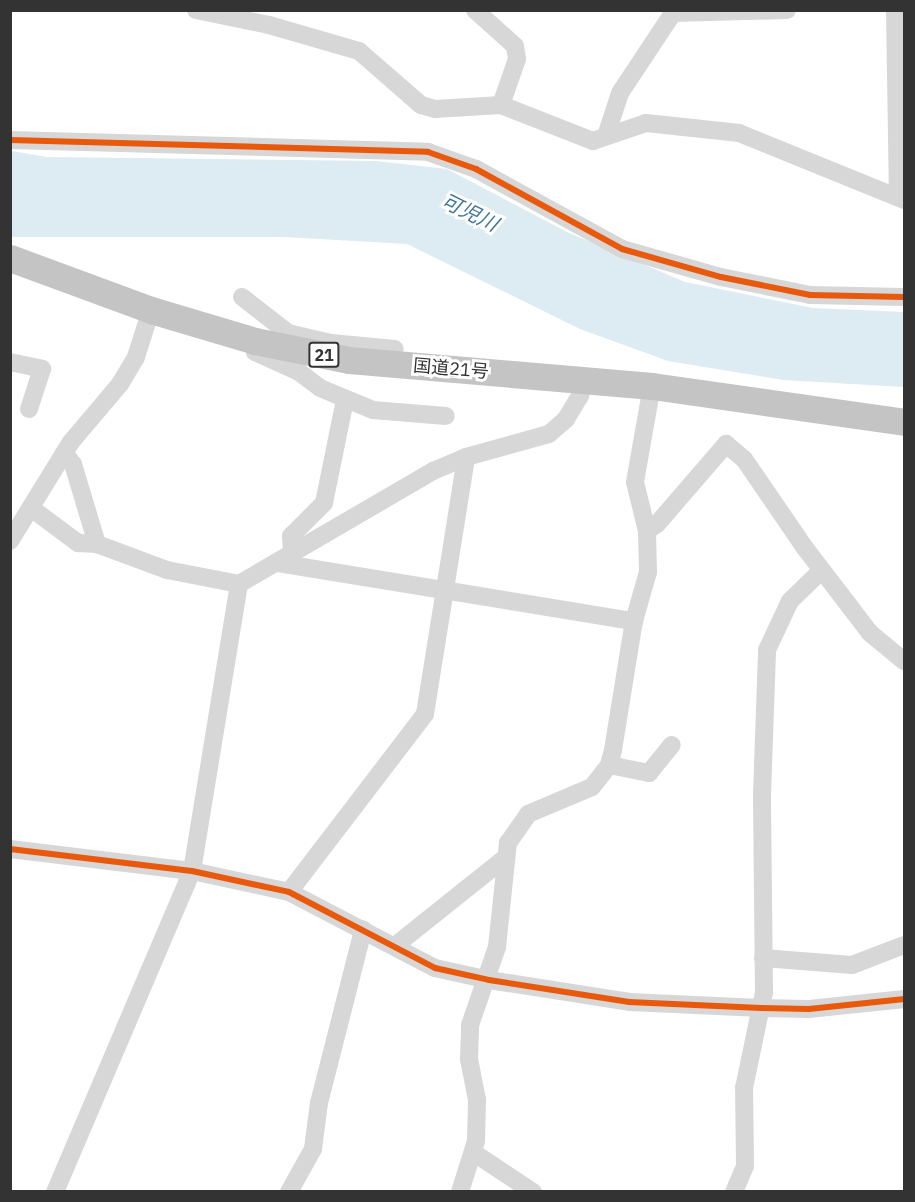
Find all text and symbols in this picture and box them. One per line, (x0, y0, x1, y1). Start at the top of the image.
water label: 可児川 (438, 188, 502, 236)
road number: 21 (308, 342, 340, 368)
street label: 国道21号 (412, 355, 490, 383)

